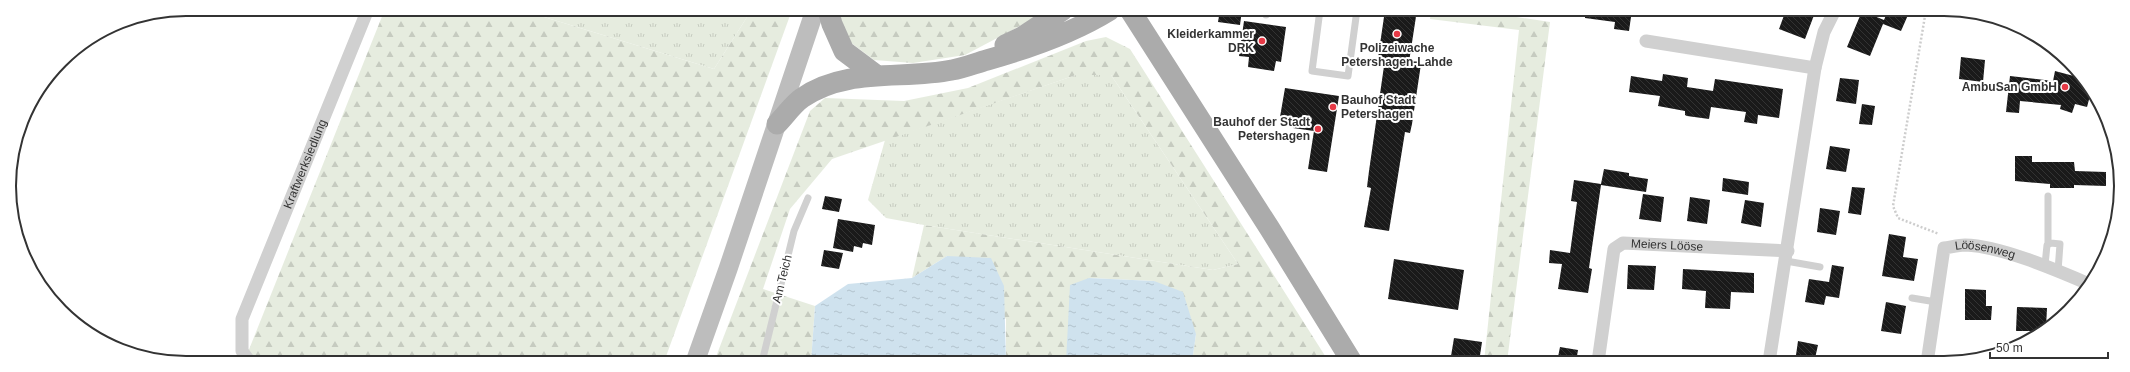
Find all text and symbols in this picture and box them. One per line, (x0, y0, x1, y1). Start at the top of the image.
place label: Kleiderkammer DRK (1167, 27, 1254, 55)
marker: Polizeiwache Petershagen-Lahde (1392, 29, 1402, 39)
marker: Kleiderkammer DRK (1257, 36, 1267, 46)
place label: Polizeiwache Petershagen-Lahde (1341, 41, 1453, 69)
place label: AmbuSan GmbH (1962, 80, 2057, 94)
marker: AmbuSan GmbH (2060, 82, 2070, 92)
place label: Bauhof Stadt Petershagen (1341, 93, 1416, 121)
marker: Bauhof Stadt Petershagen (1328, 102, 1338, 112)
place label: Bauhof der Stadt Petershagen (1213, 115, 1310, 143)
street label: Kraftwerksiedlung (281, 117, 330, 211)
marker: Bauhof der Stadt Petershagen (1313, 124, 1323, 134)
street label: Meiers Lööse (1631, 236, 1704, 254)
street label: Löösenweg (1954, 238, 2017, 262)
street label: Am Teich (769, 253, 795, 305)
scale bar (1990, 334, 2108, 360)
text: 50 m (1996, 341, 2023, 355)

